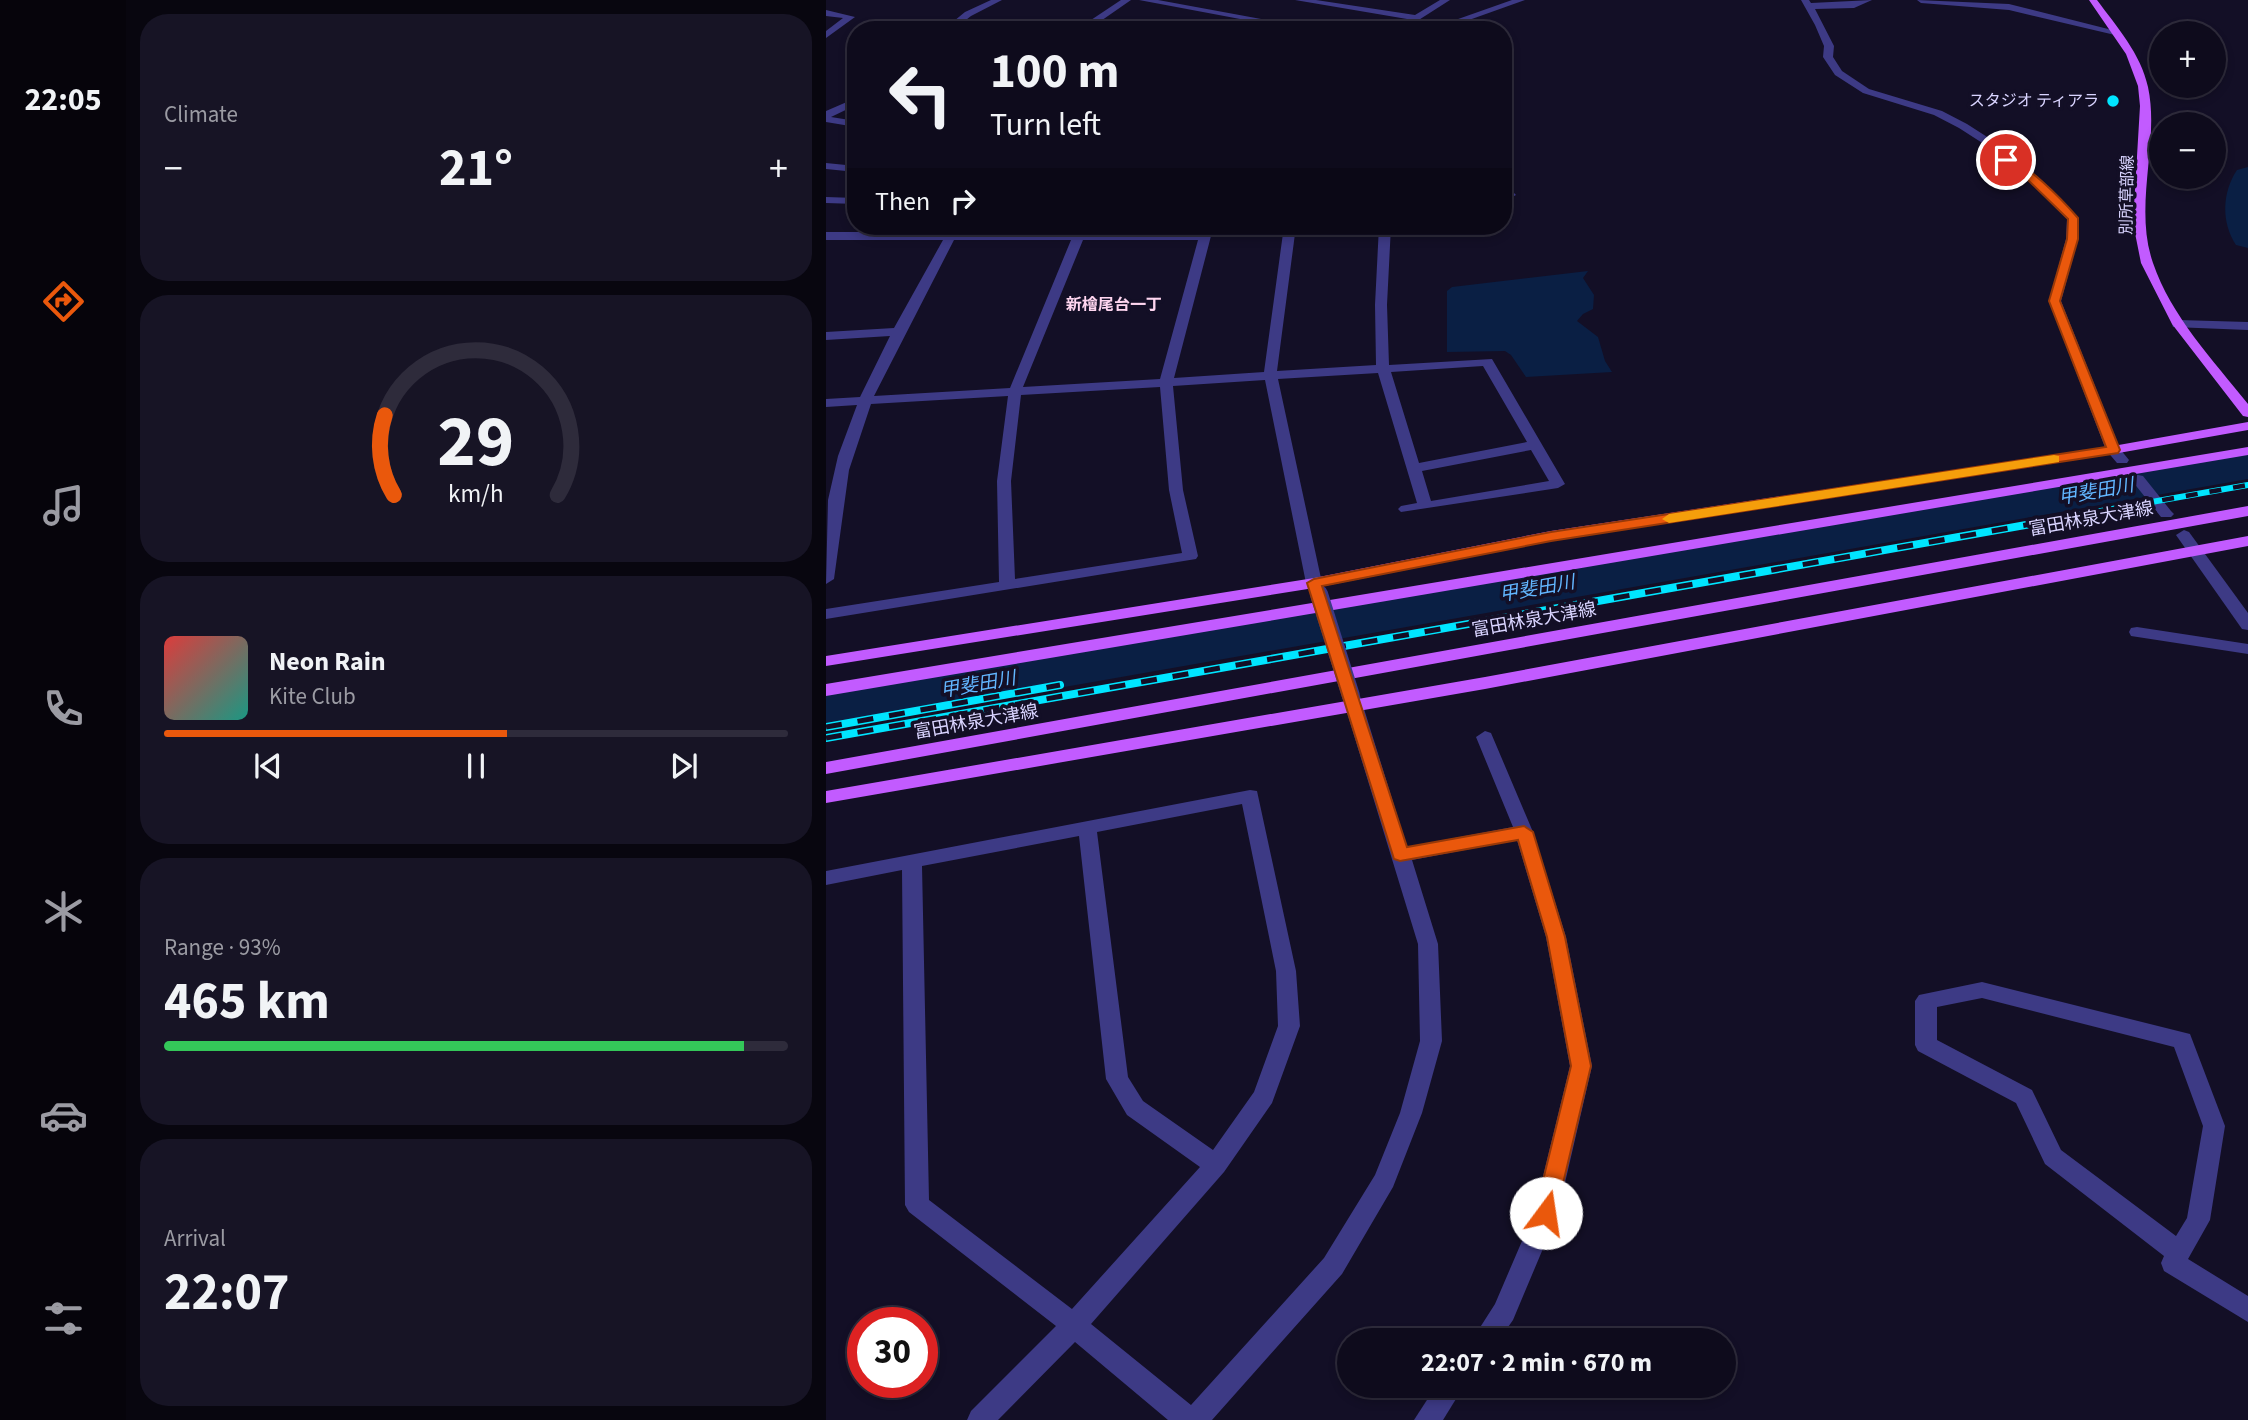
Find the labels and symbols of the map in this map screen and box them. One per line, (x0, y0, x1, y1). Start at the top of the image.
place label: スタジオ ティアラ (1969, 90, 2099, 112)
marker: スタジオ ティアラ (2105, 93, 2121, 109)
pin (1976, 130, 2036, 190)
street label: 別所草部線 (2115, 155, 2139, 235)
district label: 新檜尾台一丁 (1066, 294, 1162, 316)
water label: 甲斐田川 (2056, 472, 2138, 512)
street label: 富田林泉大津線 (2027, 496, 2155, 542)
water label: 甲斐田川 (1497, 569, 1579, 609)
street label: 富田林泉大津線 (1470, 597, 1598, 643)
water label: 甲斐田川 (938, 665, 1020, 705)
street label: 富田林泉大津線 (912, 699, 1040, 745)
position arrow (1509, 1176, 1583, 1250)
speed limit sign: 30 (847, 1307, 938, 1398)

